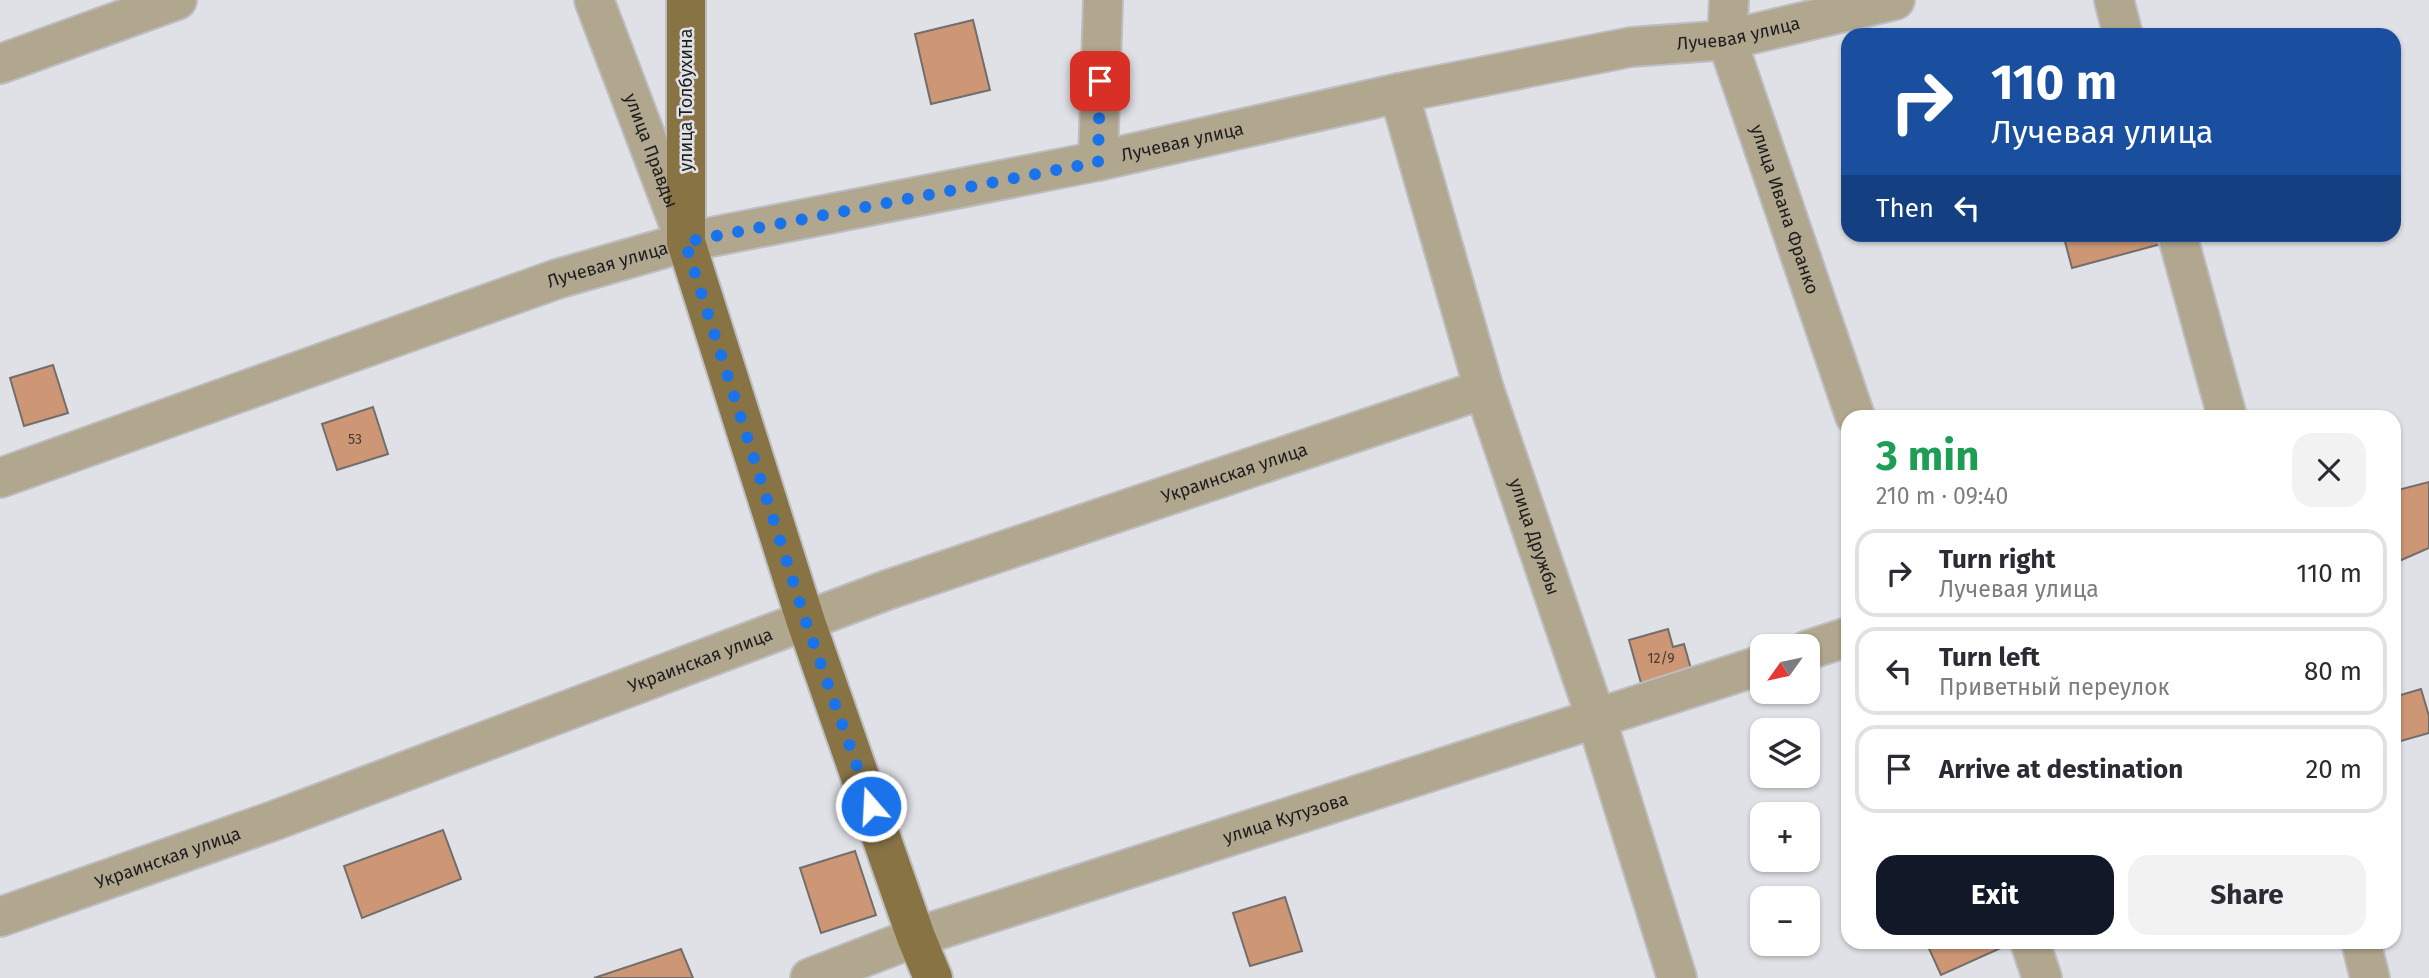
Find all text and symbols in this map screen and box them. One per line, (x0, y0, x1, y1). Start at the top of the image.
street label: Лучевая улица (1676, 12, 1802, 55)
street label: улица Толбухина (675, 28, 697, 172)
pin (1070, 51, 1130, 111)
text: 110 m (1991, 53, 2117, 112)
icon: right (1876, 56, 1967, 147)
icon: arrive (1081, 62, 1119, 100)
street label: улица Правды (619, 90, 683, 211)
text: Лучевая улица (1991, 113, 2213, 151)
street label: Лучевая улица (1119, 117, 1246, 166)
street label: улица Ивана Франко (1746, 122, 1824, 297)
icon: left (1948, 189, 1986, 227)
text: Then (1876, 193, 1934, 224)
street label: Лучевая улица (544, 237, 671, 293)
house number: 53 (348, 431, 362, 448)
text: 3 min (1876, 431, 1979, 481)
button: close (2292, 433, 2366, 507)
street label: Украинская улица (1159, 438, 1310, 508)
street label: улица Дружбы (1504, 475, 1564, 598)
text: 210 m · 09:40 (1876, 482, 2008, 510)
text: Turn right (1939, 544, 2056, 575)
icon: right (1880, 554, 1918, 592)
text: 110 m (2296, 558, 2362, 589)
text: Лучевая улица (1939, 575, 2099, 603)
street label: Украинская улица (625, 623, 776, 697)
north arrow (1750, 634, 1820, 704)
map controls (1750, 634, 1820, 956)
text: Turn left (1939, 642, 2040, 673)
house number: 12/9 (1647, 650, 1675, 667)
icon: left (1880, 652, 1918, 690)
text: 80 m (2304, 656, 2362, 687)
text: Приветный переулок (1939, 673, 2170, 701)
button: layers (1750, 718, 1820, 788)
icon: arrive (1880, 750, 1918, 788)
text: Arrive at destination (1939, 754, 2183, 785)
text: 20 m (2305, 754, 2362, 785)
position arrow (834, 769, 908, 843)
street label: улица Кутузова (1220, 788, 1351, 849)
button: + (1750, 802, 1820, 872)
street label: Украинская улица (92, 822, 244, 894)
button: Exit (1876, 855, 2114, 935)
button: Share (2128, 855, 2366, 935)
button: − (1750, 886, 1820, 956)

